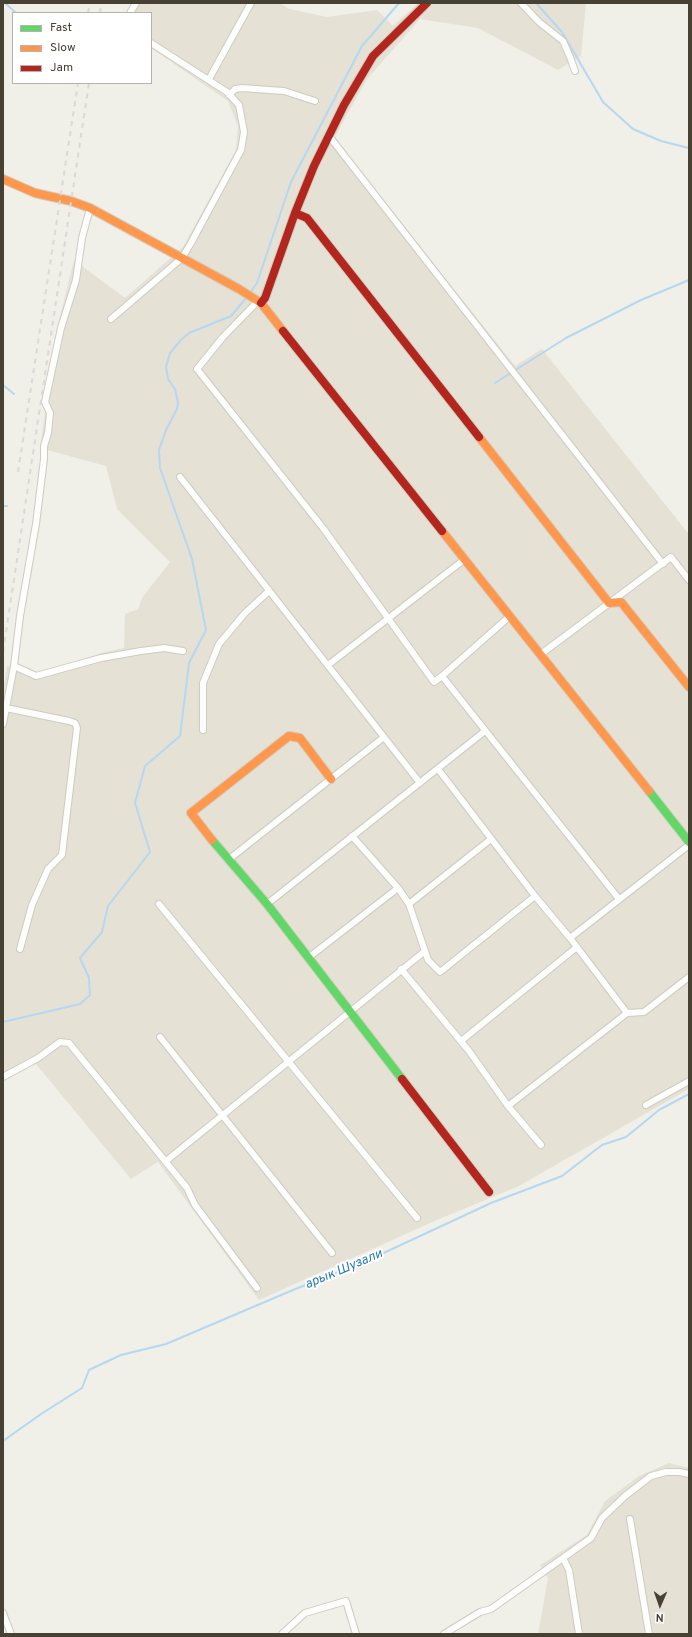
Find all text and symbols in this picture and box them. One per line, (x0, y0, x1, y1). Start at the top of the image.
legend (12, 12, 152, 84)
text: Fast (50, 20, 72, 36)
text: Slow (50, 40, 76, 56)
text: Jam (50, 60, 73, 76)
water label: арык Шузали (303, 1247, 385, 1293)
north arrow (640, 1585, 680, 1625)
text: N (655, 1610, 664, 1624)

